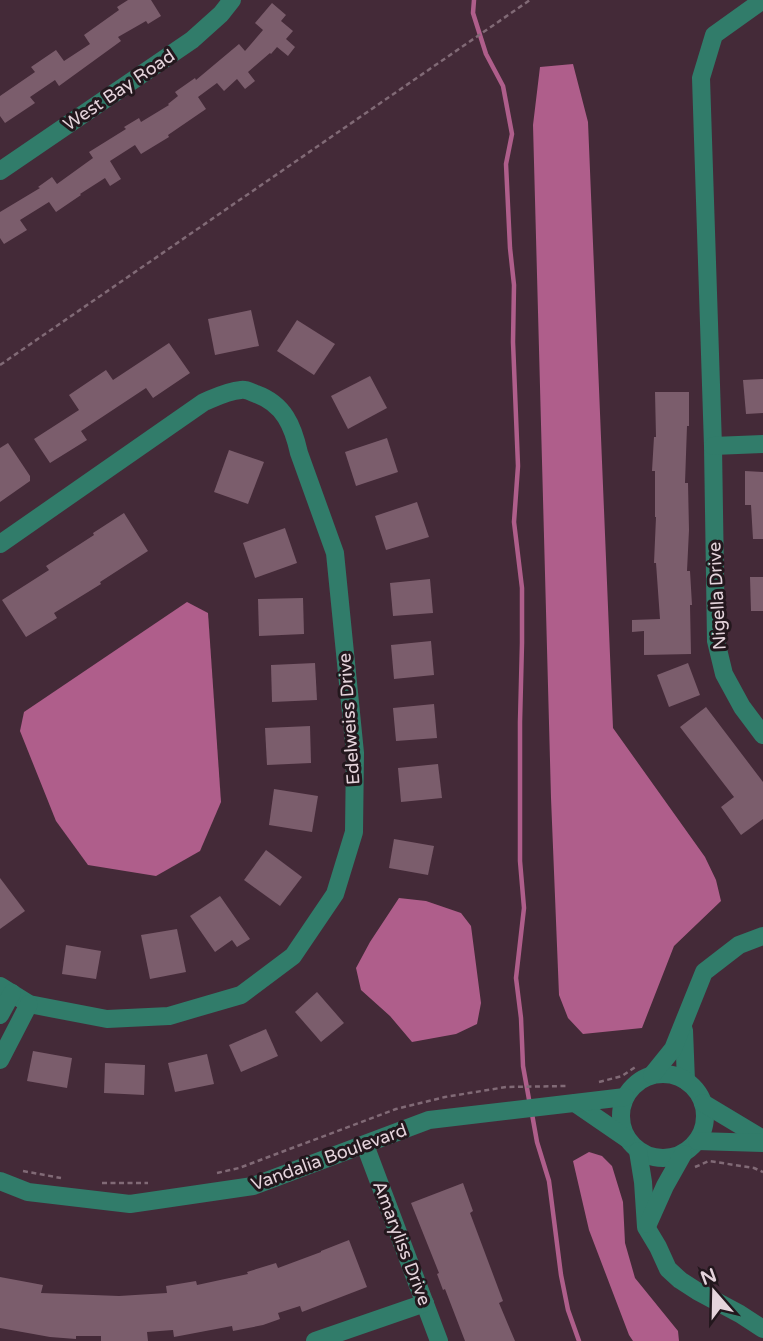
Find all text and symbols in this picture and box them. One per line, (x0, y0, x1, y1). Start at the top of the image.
street label: West Bay Road (59, 45, 179, 135)
street label: Nigella Drive (703, 541, 731, 651)
street label: Edelweiss Drive (333, 652, 365, 786)
street label: Vandalia Boulevard (248, 1119, 410, 1195)
street label: Amaryliss Drive (368, 1178, 436, 1308)
north arrow (679, 1257, 749, 1327)
text: N (698, 1264, 719, 1290)

